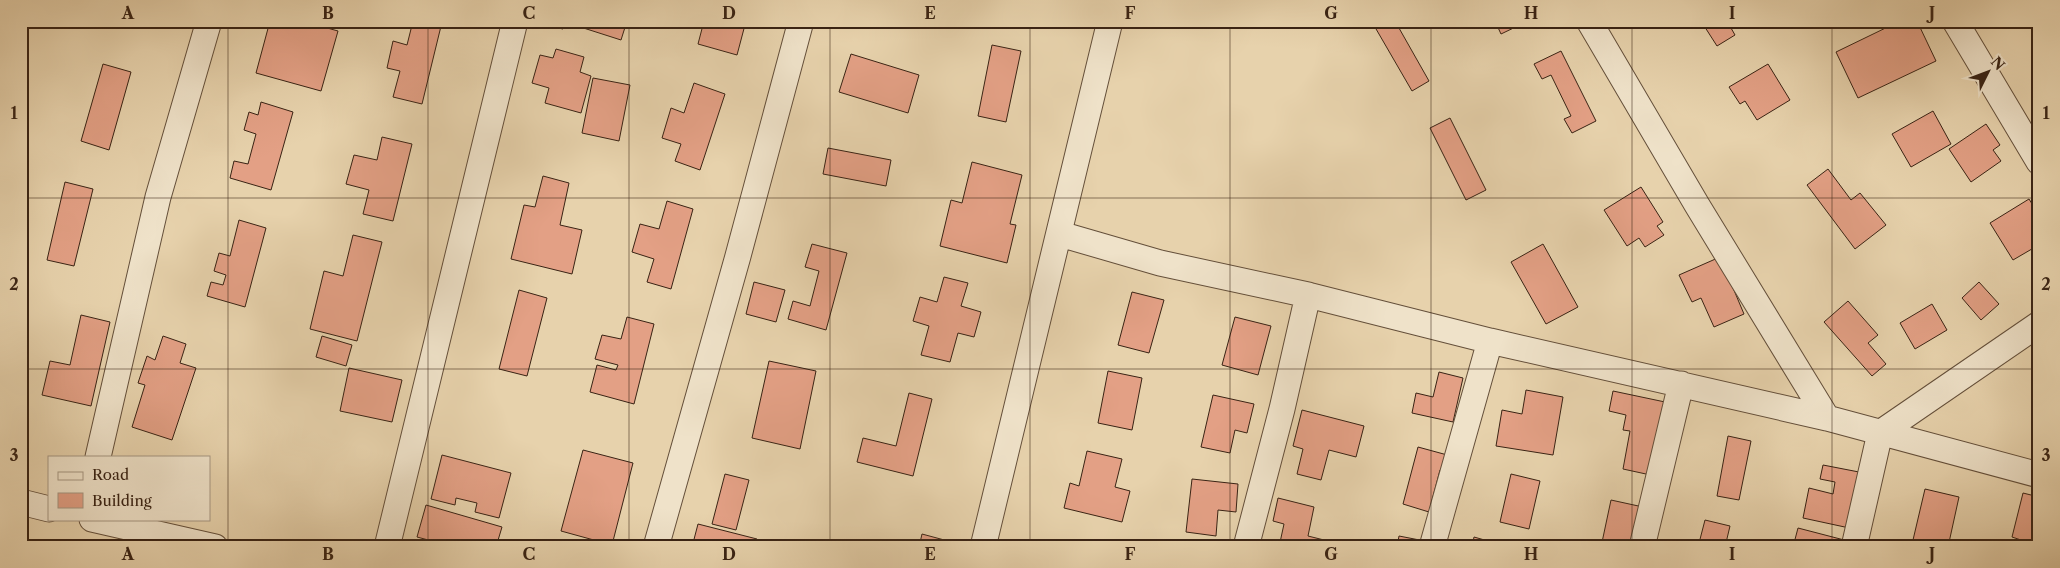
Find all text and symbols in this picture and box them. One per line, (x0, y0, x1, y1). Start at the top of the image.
text: A (121, 3, 135, 23)
text: B (322, 3, 334, 23)
text: C (523, 3, 535, 23)
text: D (722, 3, 736, 23)
text: E (924, 3, 936, 23)
text: F (1125, 3, 1136, 23)
text: G (1324, 3, 1338, 23)
text: H (1524, 3, 1538, 23)
text: I (1729, 3, 1736, 23)
text: J (1926, 3, 1935, 23)
north arrow (1962, 48, 2012, 98)
text: N (1987, 53, 2008, 74)
text: 1 (10, 103, 18, 123)
text: 1 (2042, 103, 2050, 123)
text: 2 (9, 274, 19, 294)
text: 2 (2041, 274, 2051, 294)
text: 3 (9, 445, 19, 465)
text: 3 (2041, 445, 2051, 465)
legend (48, 456, 210, 520)
text: Road (92, 465, 129, 484)
text: Building (92, 491, 152, 510)
text: A (121, 544, 135, 564)
text: B (322, 544, 334, 564)
text: C (523, 544, 535, 564)
text: D (722, 544, 736, 564)
text: E (924, 544, 936, 564)
text: F (1125, 544, 1136, 564)
text: G (1324, 544, 1338, 564)
text: H (1524, 544, 1538, 564)
text: I (1729, 544, 1736, 564)
text: J (1926, 544, 1935, 564)

